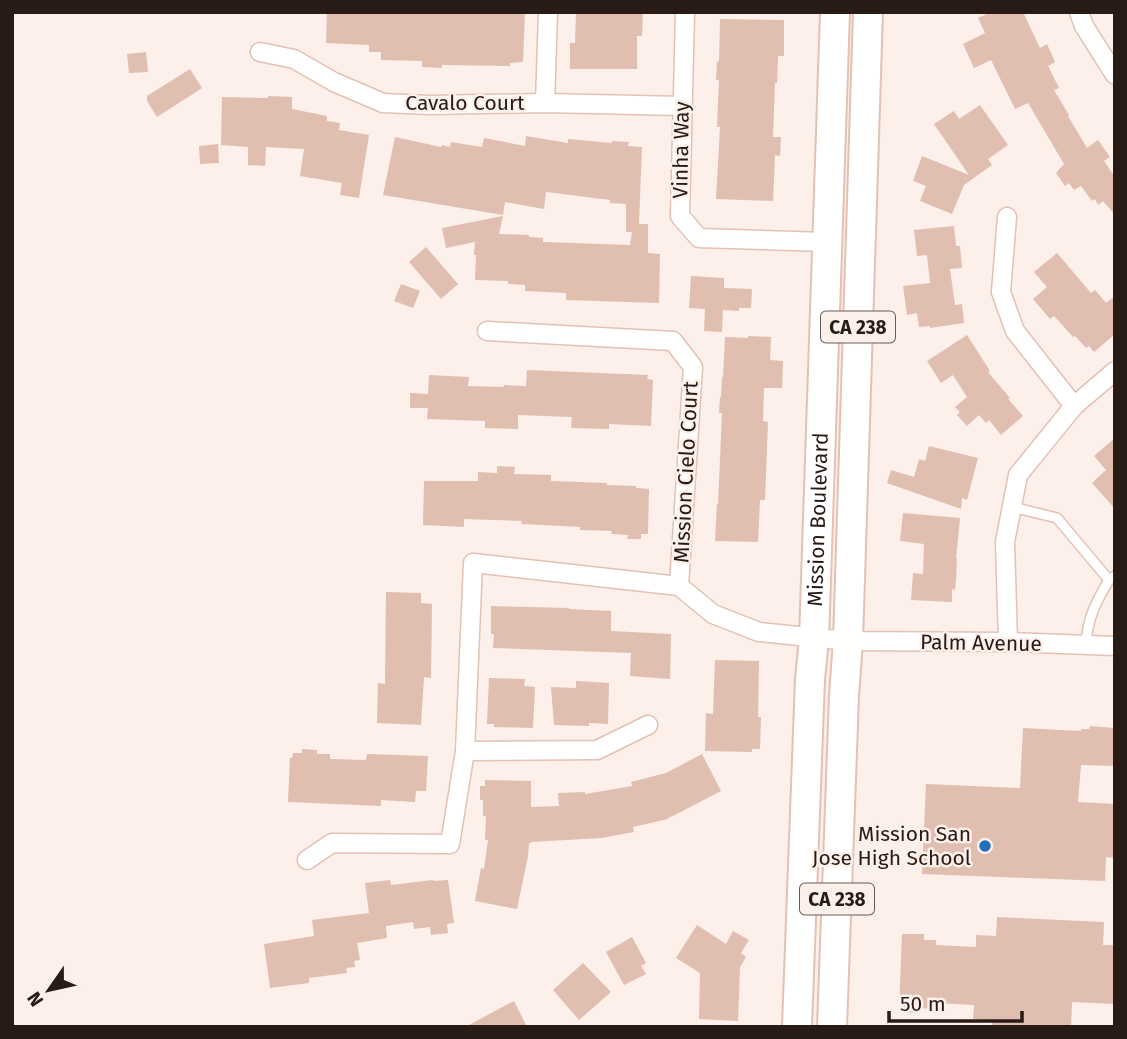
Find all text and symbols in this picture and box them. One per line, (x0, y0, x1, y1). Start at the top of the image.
street label: Cavalo Court (405, 90, 525, 116)
street label: Vinha Way (667, 100, 695, 199)
road number: CA 238 (821, 312, 895, 342)
street label: Mission Cielo Court (668, 380, 704, 564)
street label: Mission Boulevard (802, 432, 834, 607)
street label: Palm Avenue (920, 629, 1042, 657)
place label: Mission San Jose High School (812, 821, 971, 871)
marker: Mission San Jose High School (977, 838, 993, 854)
road number: CA 238 (800, 884, 874, 914)
north arrow (14, 955, 84, 1025)
scale bar (889, 979, 1022, 1023)
text: N (22, 988, 48, 1011)
text: 50 m (900, 991, 946, 1017)

